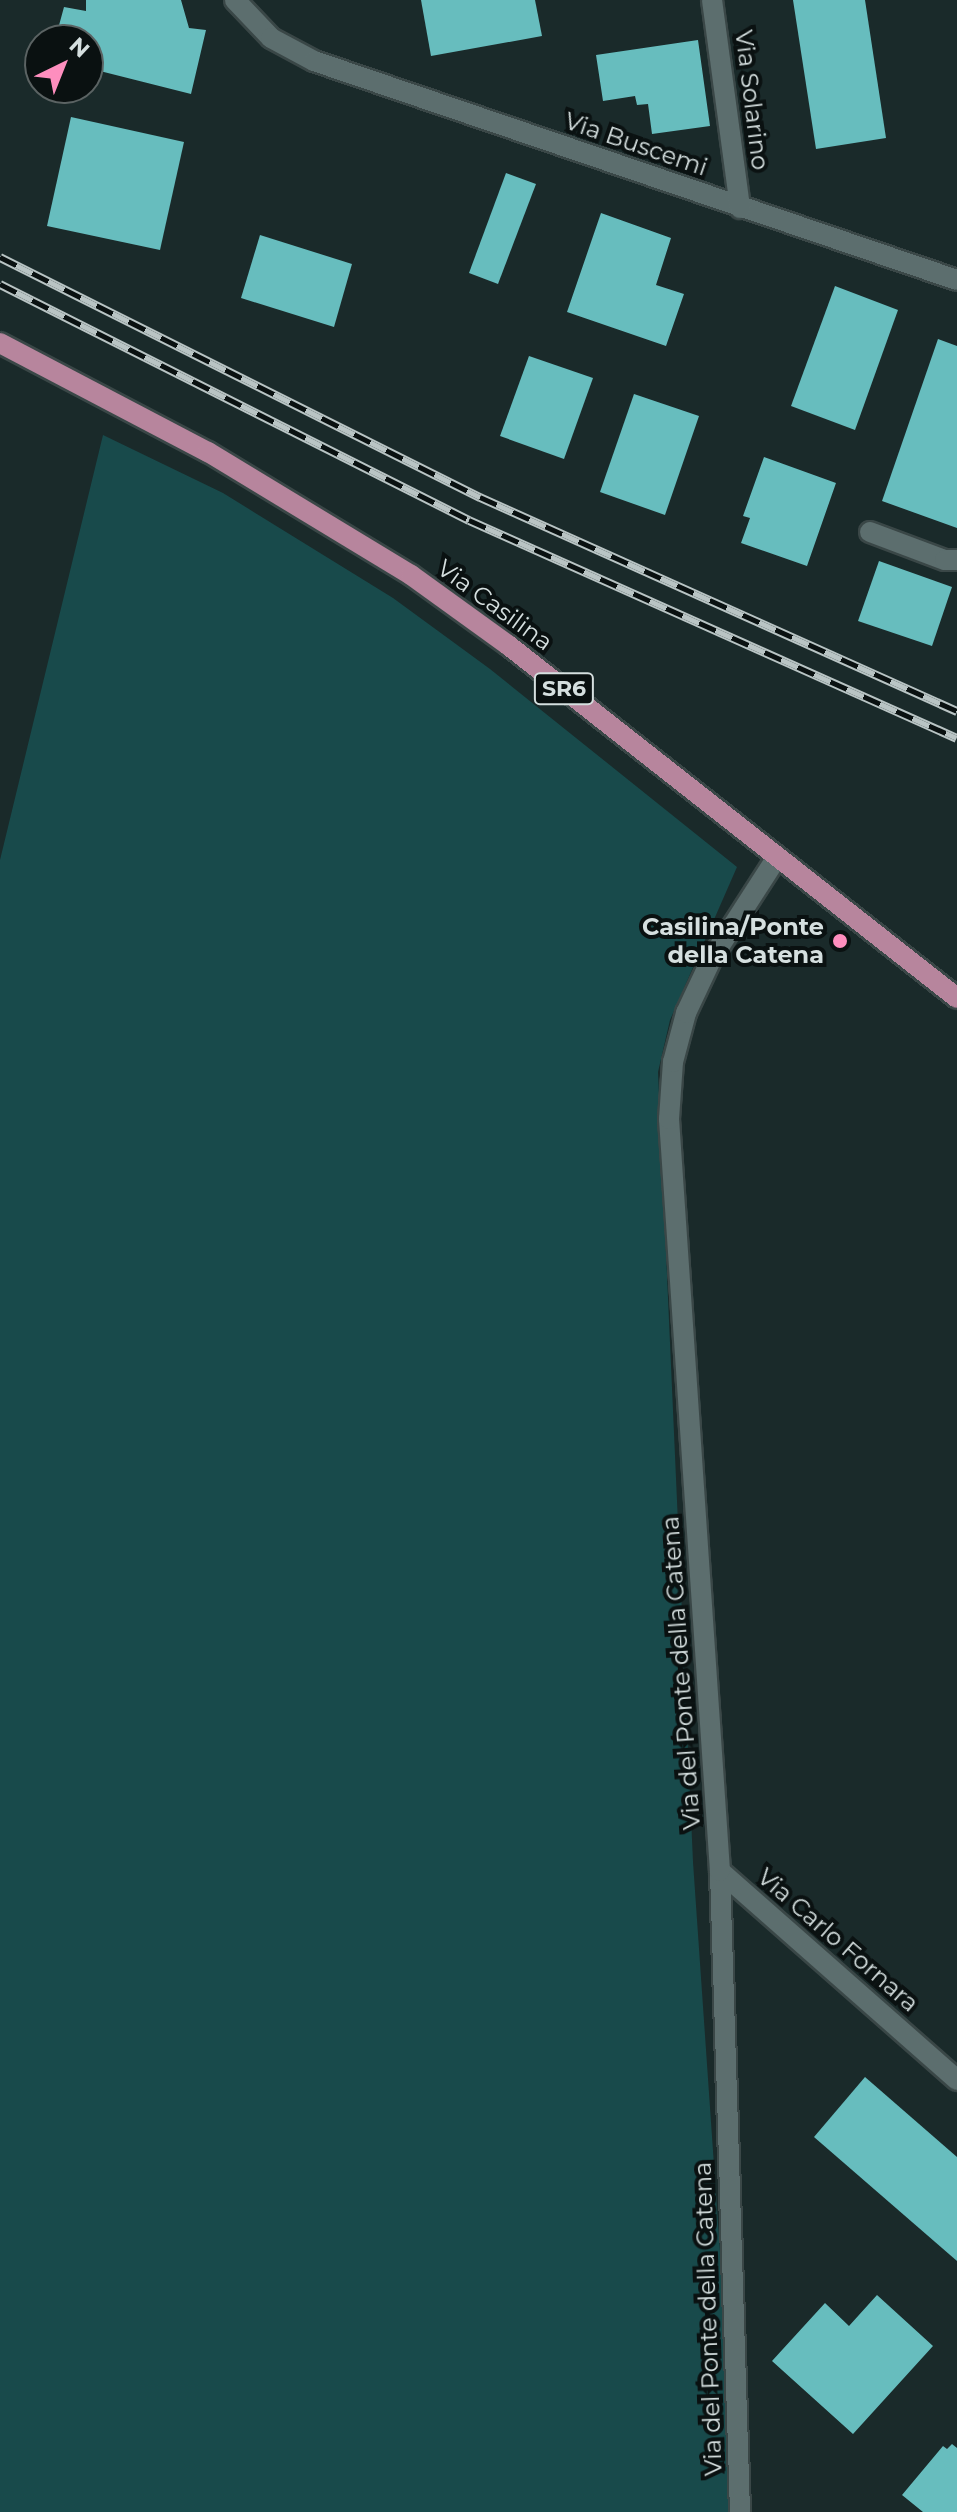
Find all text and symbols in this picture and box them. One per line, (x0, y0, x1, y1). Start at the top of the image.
north arrow (24, 24, 104, 104)
street label: Via Solarino (729, 28, 775, 172)
text: N (64, 32, 95, 63)
street label: Via Buscemi (561, 106, 711, 182)
street label: Via Casilina (432, 553, 558, 657)
road number: SR6 (532, 671, 596, 707)
place label: Casilina/Ponte della Catena (642, 913, 824, 969)
marker: Casilina/Ponte della Catena (831, 932, 849, 950)
street label: Via del Ponte della Catena (656, 1515, 706, 1831)
street label: Via Carlo Fornara (752, 1862, 924, 2018)
street label: Via del Ponte della Catena (688, 2161, 728, 2477)

